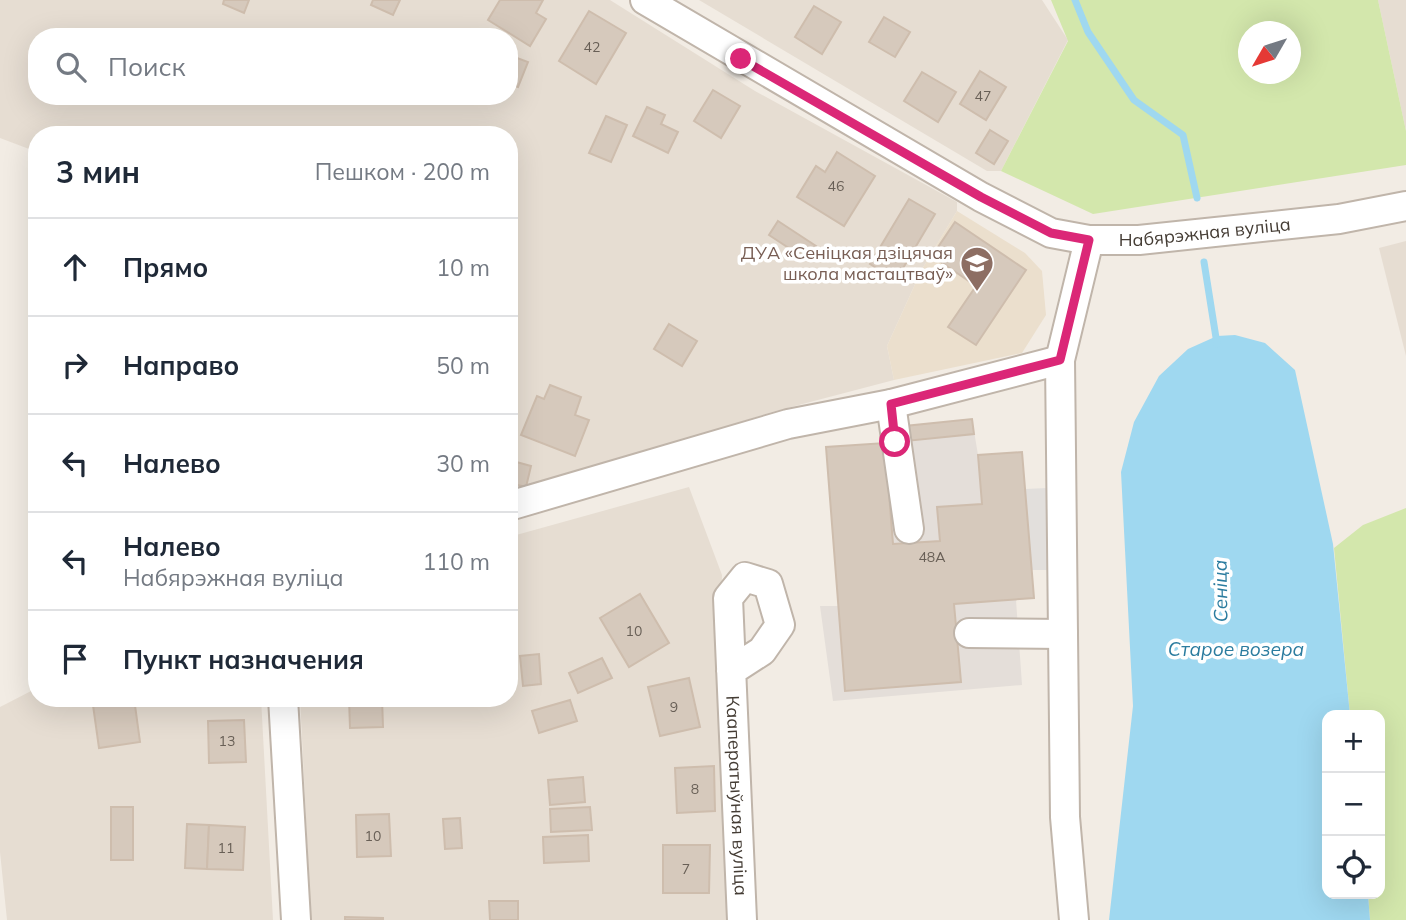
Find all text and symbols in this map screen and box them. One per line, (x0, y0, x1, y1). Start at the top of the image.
north arrow (1238, 21, 1301, 84)
search box (28, 28, 518, 105)
house number: 42 (584, 38, 600, 56)
route end (725, 43, 756, 74)
icon: search (52, 48, 90, 86)
text: Поиск (108, 50, 186, 83)
house number: 47 (975, 87, 991, 105)
text: 3 мин (56, 153, 140, 191)
text: Пешком · 200 m (315, 157, 490, 186)
house number: 46 (828, 177, 844, 195)
street label: Набярэжная вуліца (1119, 212, 1292, 251)
place label: ДУА «Сеніцкая дзіцячая школа мастацтваў» (741, 241, 953, 285)
school or university icon: ДУА «Сеніцкая дзіцячая школа мастацтваў» (958, 244, 996, 293)
icon: ahead (56, 248, 94, 286)
text: Прямо (123, 251, 208, 284)
text: 10 m (436, 253, 490, 282)
icon: right (56, 346, 94, 384)
text: Направо (123, 349, 239, 382)
text: 50 m (436, 351, 490, 380)
route start (879, 426, 910, 457)
icon: left (56, 444, 94, 482)
text: Налево (123, 447, 221, 480)
text: 30 m (436, 449, 490, 478)
text: Налево (123, 530, 221, 563)
icon: left (56, 542, 94, 580)
text: 110 m (422, 547, 490, 576)
house number: 48А (918, 548, 946, 566)
water label: Сеніца (1207, 559, 1233, 623)
text: Набярэжная вуліца (123, 563, 344, 592)
house number: 10 (626, 622, 642, 640)
water label: Старое возера (1168, 637, 1304, 661)
icon: arrive (56, 640, 94, 678)
text: Пункт назначения (123, 643, 364, 676)
street label: Кааператыўная вуліца (721, 695, 753, 896)
house number: 9 (670, 698, 678, 716)
map controls (1322, 710, 1385, 899)
button: + (1322, 710, 1385, 773)
house number: 13 (219, 732, 235, 750)
button: − (1322, 773, 1385, 836)
house number: 8 (691, 780, 699, 798)
house number: 10 (365, 827, 381, 845)
button: locate (1322, 836, 1385, 899)
house number: 11 (218, 839, 234, 857)
house number: 7 (682, 860, 690, 878)

